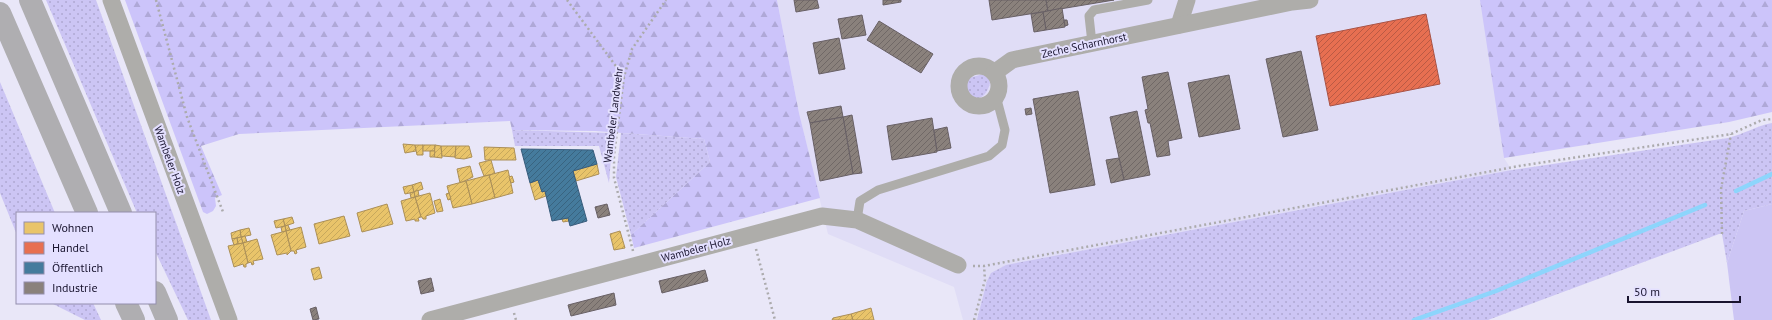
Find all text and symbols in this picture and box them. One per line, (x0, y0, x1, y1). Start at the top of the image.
street label: Zeche Scharnhorst (1040, 29, 1128, 61)
street label: Wambeler Landwehr (600, 66, 626, 164)
street label: Wambeler Holz (151, 124, 189, 196)
legend (16, 212, 156, 304)
text: Wohnen (52, 220, 94, 235)
street label: Wambeler Holz (660, 233, 732, 265)
text: Handel (52, 240, 89, 255)
text: Öffentlich (52, 260, 103, 275)
scale bar (1628, 278, 1740, 304)
text: Industrie (52, 280, 98, 295)
text: 50 m (1634, 284, 1660, 299)

